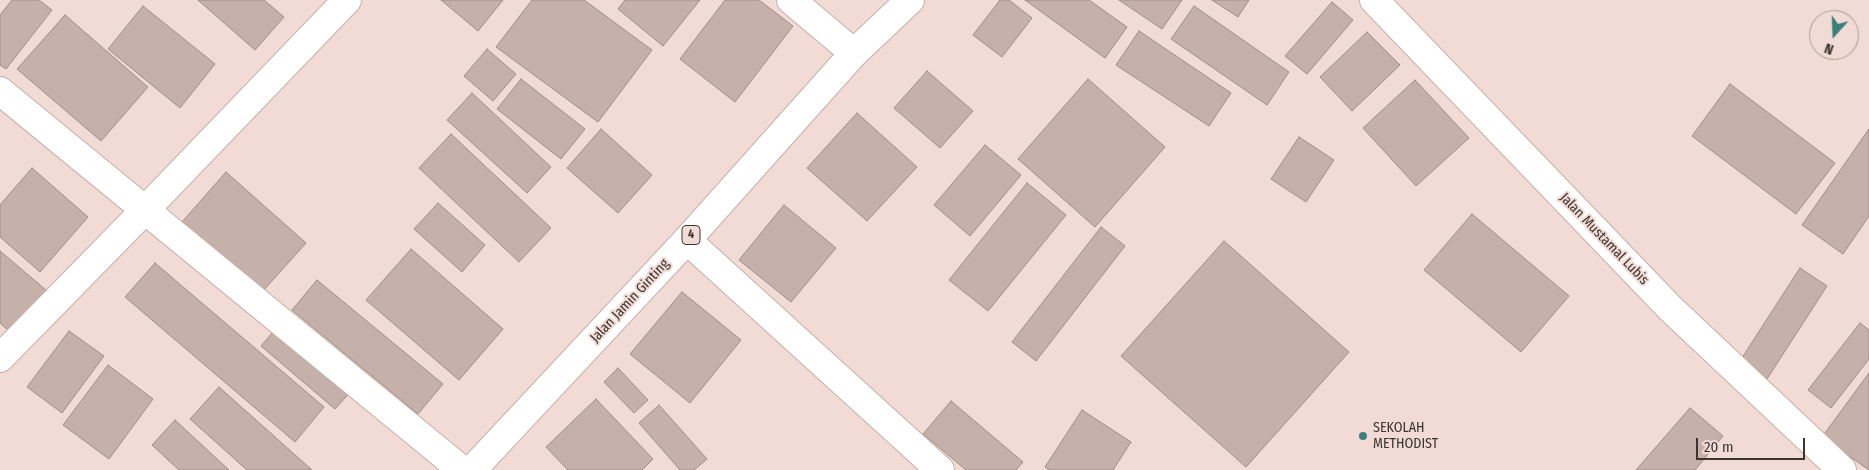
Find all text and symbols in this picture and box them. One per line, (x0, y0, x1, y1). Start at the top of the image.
north arrow (1809, 10, 1859, 60)
text: N (1822, 39, 1836, 58)
street label: Jalan Mustamal Lubis (1556, 190, 1652, 288)
road number: 4 (682, 226, 700, 244)
street label: Jalan Jamin Ginting (587, 256, 673, 346)
place label: SEKOLAH METHODIST (1373, 420, 1438, 452)
scale bar (1699, 428, 1808, 460)
marker: SEKOLAH METHODIST (1357, 430, 1369, 442)
text: 20 m (1704, 438, 1734, 456)

